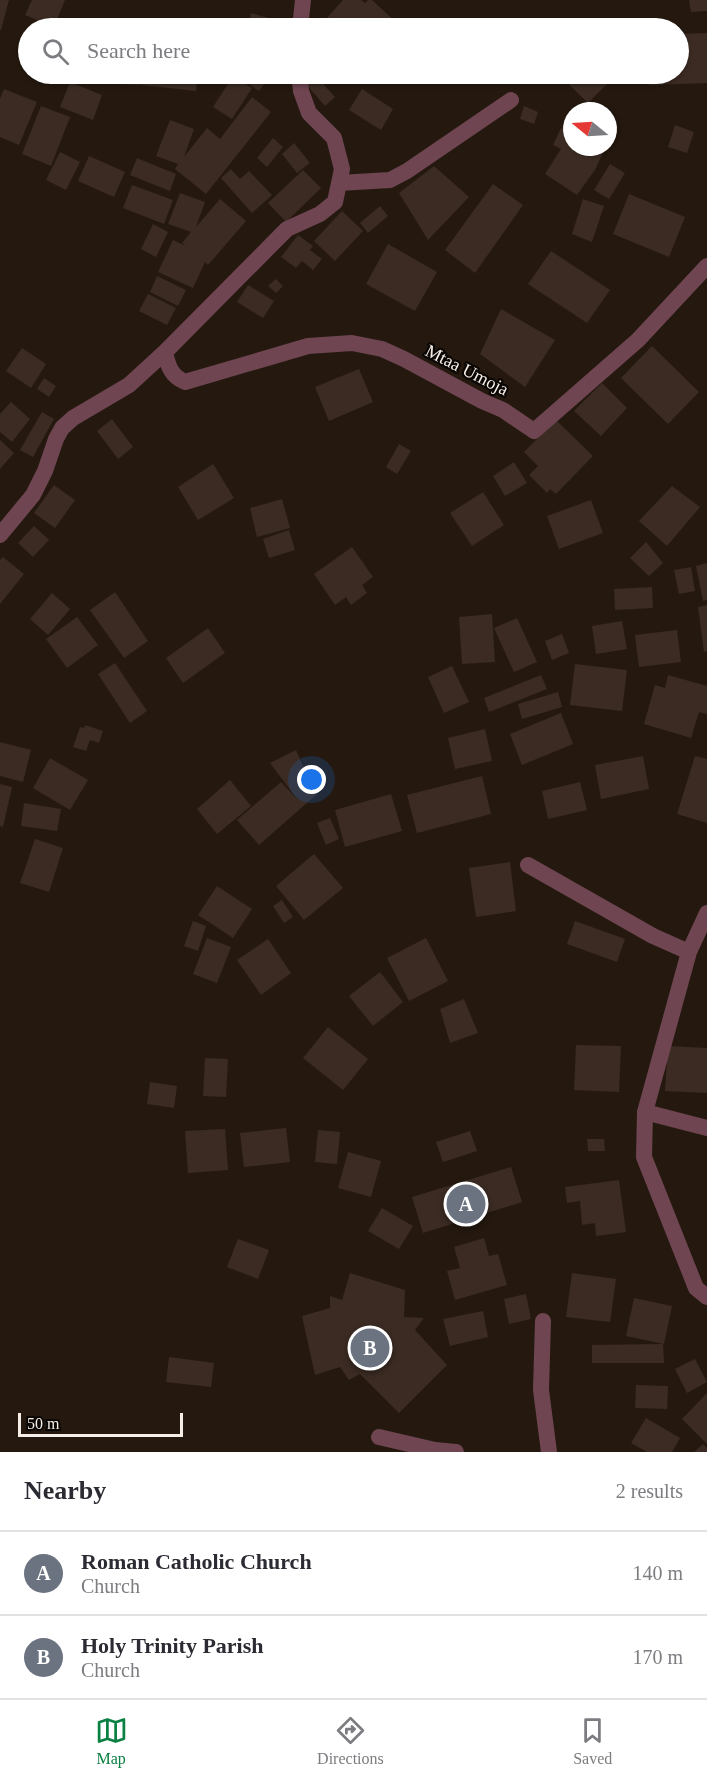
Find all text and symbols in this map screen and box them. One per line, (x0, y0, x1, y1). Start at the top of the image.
search box (18, 18, 689, 84)
icon: search (39, 35, 72, 68)
text: Search here (87, 38, 190, 63)
north arrow (563, 102, 617, 156)
street label: Mtaa Umoja (422, 341, 512, 399)
your location (297, 765, 326, 794)
pin: A (446, 1182, 486, 1226)
pin: B (350, 1326, 389, 1370)
scale bar (18, 1410, 183, 1438)
text: 50 m (27, 1415, 59, 1432)
text: Nearby (24, 1476, 106, 1505)
text: 2 results (616, 1480, 683, 1502)
text: Roman Catholic Church (81, 1549, 312, 1574)
text: A (36, 1562, 51, 1584)
text: 140 m (632, 1562, 683, 1584)
text: Church (81, 1575, 140, 1597)
text: Holy Trinity Parish (81, 1633, 264, 1658)
text: B (37, 1646, 50, 1668)
text: 170 m (632, 1646, 683, 1668)
text: Church (81, 1659, 140, 1681)
tab: Map (95, 1714, 128, 1768)
tab: Directions (317, 1714, 384, 1768)
tab: Saved (573, 1714, 612, 1768)

